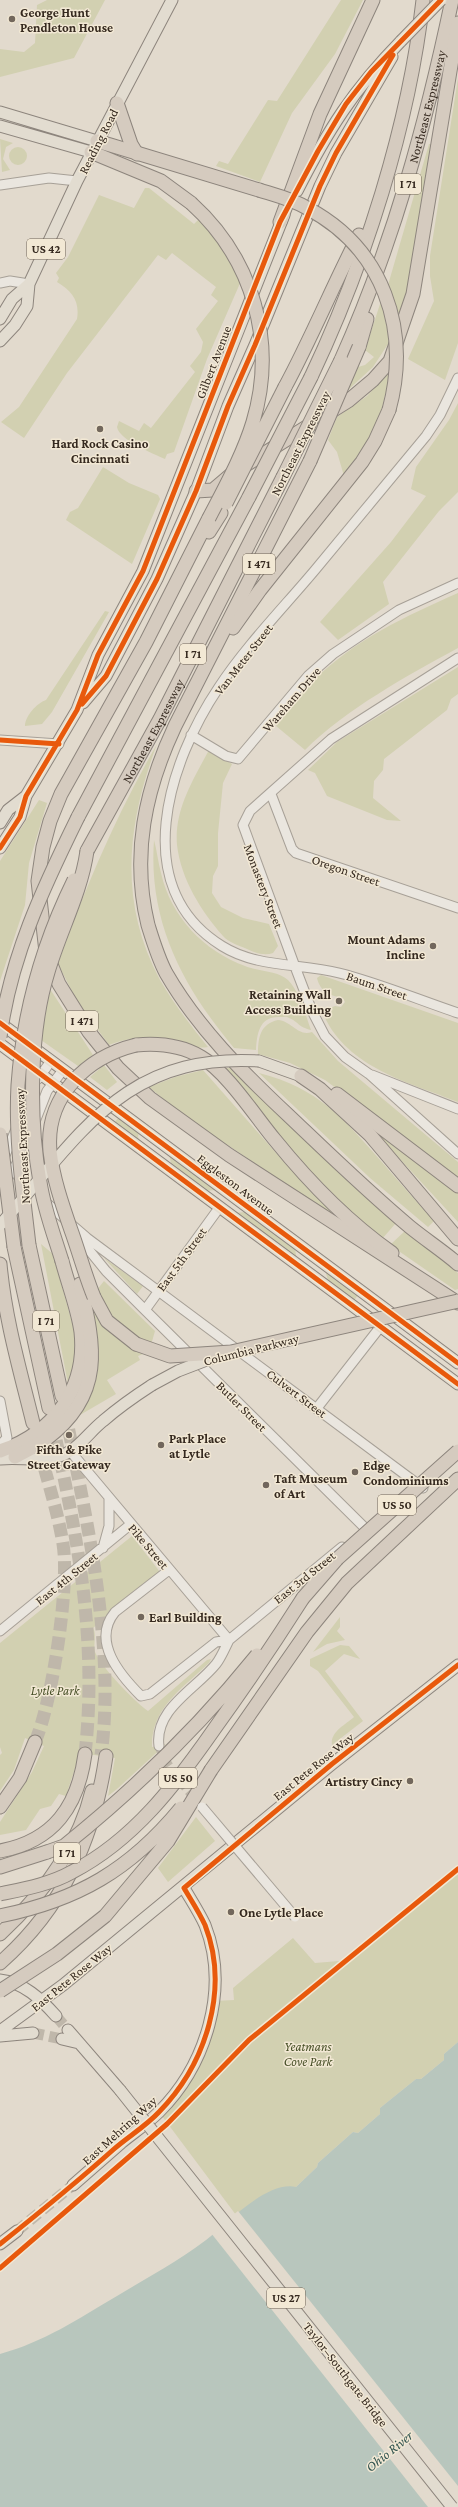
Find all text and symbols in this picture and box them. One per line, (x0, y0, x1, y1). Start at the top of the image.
place label: George Hunt Pendleton House (20, 5, 113, 35)
marker: George Hunt Pendleton House (7, 14, 17, 24)
street label: Northeast Expressway (406, 48, 449, 165)
street label: Reading Road (76, 106, 121, 176)
road number: I 71 (395, 174, 421, 194)
road number: US 42 (27, 239, 65, 259)
street label: Gilbert Avenue (193, 323, 234, 401)
street label: Northeast Expressway (267, 387, 334, 498)
marker: Hard Rock Casino Cincinnati (95, 424, 105, 434)
place label: Hard Rock Casino Cincinnati (52, 436, 149, 466)
road number: I 471 (243, 554, 275, 574)
street label: Van Meter Street (211, 620, 276, 698)
road number: I 71 (180, 644, 206, 664)
street label: Wareham Drive (259, 663, 324, 735)
street label: Northeast Expressway (119, 676, 188, 786)
street label: Monastery Street (241, 842, 287, 931)
street label: Oregon Street (310, 852, 383, 889)
place label: Mount Adams Incline (347, 932, 425, 962)
marker: Mount Adams Incline (428, 941, 438, 951)
street label: Baum Street (344, 968, 410, 1003)
place label: Retaining Wall Access Building (244, 987, 331, 1017)
marker: Retaining Wall Access Building (334, 996, 344, 1006)
road number: I 471 (66, 1011, 98, 1031)
street label: Northeast Expressway (12, 1087, 33, 1204)
street label: Eggleston Avenue (194, 1151, 277, 1218)
street label: East 5th Street (153, 1224, 210, 1294)
road number: I 71 (33, 1311, 59, 1331)
street label: Columbia Parkway (202, 1330, 301, 1369)
street label: Culvert Street (264, 1366, 330, 1421)
street label: Butler Street (213, 1378, 270, 1435)
marker: Fifth & Pike Street Gateway (64, 1430, 74, 1440)
place label: Park Place at Lytle (169, 1431, 226, 1461)
marker: Park Place at Lytle (156, 1440, 166, 1450)
place label: Fifth & Pike Street Gateway (27, 1442, 111, 1472)
place label: Edge Condominiums (363, 1458, 449, 1488)
marker: Edge Condominiums (350, 1467, 360, 1477)
place label: Taft Museum of Art (274, 1471, 347, 1501)
marker: Taft Museum of Art (261, 1480, 271, 1490)
road number: US 50 (378, 1495, 416, 1515)
street label: Pike Street (125, 1521, 172, 1573)
street label: East 3rd Street (270, 1547, 339, 1607)
street label: East 4th Street (32, 1548, 101, 1608)
place label: Earl Building (149, 1610, 222, 1625)
marker: Earl Building (136, 1612, 146, 1622)
park label: Lytle Park (31, 1683, 81, 1698)
street label: East Pete Rose Way (270, 1729, 357, 1803)
road number: US 50 (159, 1768, 197, 1788)
place label: Artistry Cincy (324, 1774, 403, 1789)
marker: Artistry Cincy (405, 1776, 415, 1786)
road number: I 71 (54, 1843, 80, 1863)
place label: One Lytle Place (239, 1905, 323, 1920)
marker: One Lytle Place (226, 1907, 236, 1917)
street label: East Pete Rose Way (28, 1940, 115, 2014)
park label: Yeatmans Cove Park (284, 2039, 334, 2069)
street label: East Mehring Way (79, 2092, 161, 2168)
road number: US 27 (267, 2288, 305, 2308)
street label: Taylor–Southgate Bridge (300, 2319, 391, 2430)
water label: Ohio River (362, 2426, 417, 2475)

